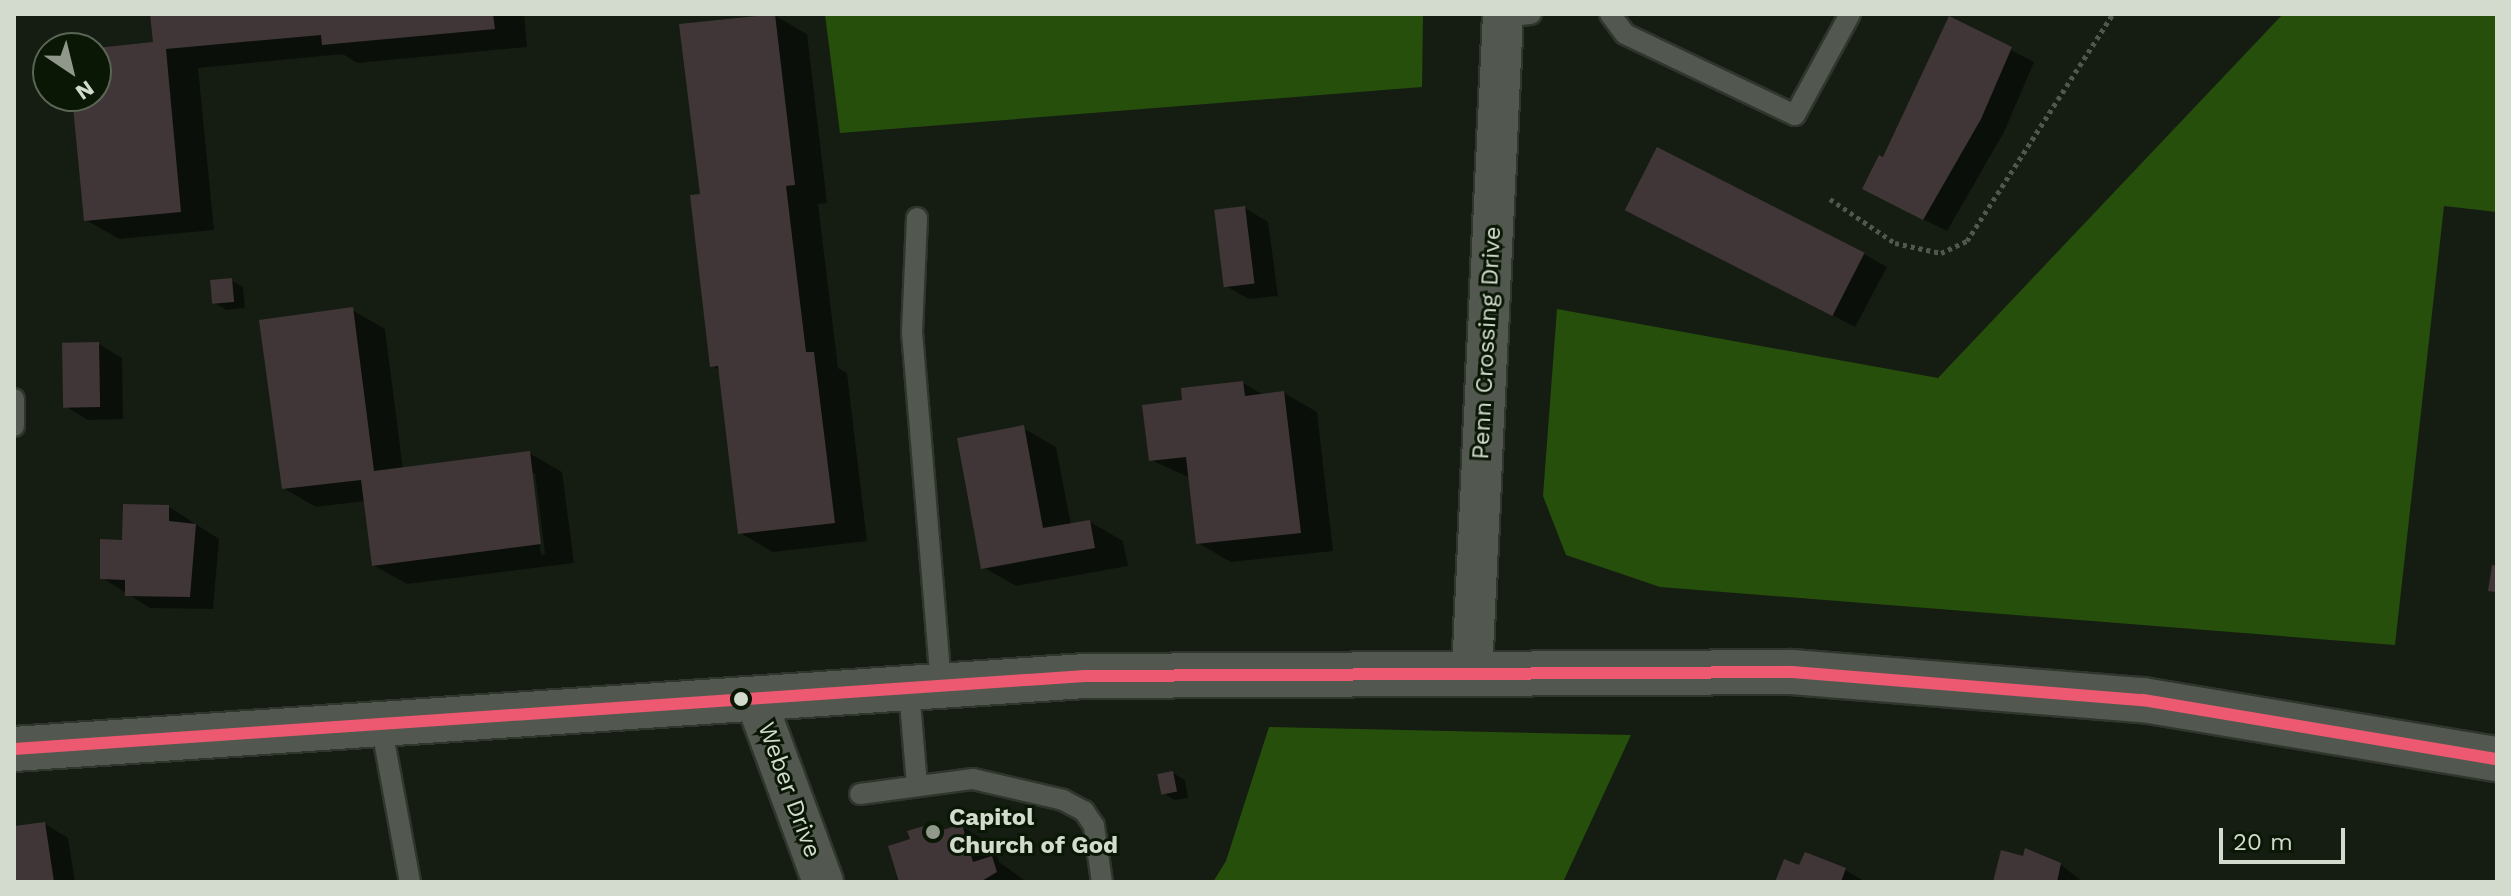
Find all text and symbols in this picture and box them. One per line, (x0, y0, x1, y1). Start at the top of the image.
north arrow (32, 32, 112, 112)
text: N (71, 76, 99, 105)
street label: Penn Crossing Drive (1467, 226, 1507, 460)
unlabelled marker (733, 691, 749, 707)
street label: Weber Drive (751, 718, 827, 862)
place label: Capitol Church of God (949, 804, 1118, 860)
scale bar (2223, 812, 2349, 862)
marker: Capitol Church of God (924, 823, 942, 841)
text: 20 m (2233, 828, 2293, 856)

